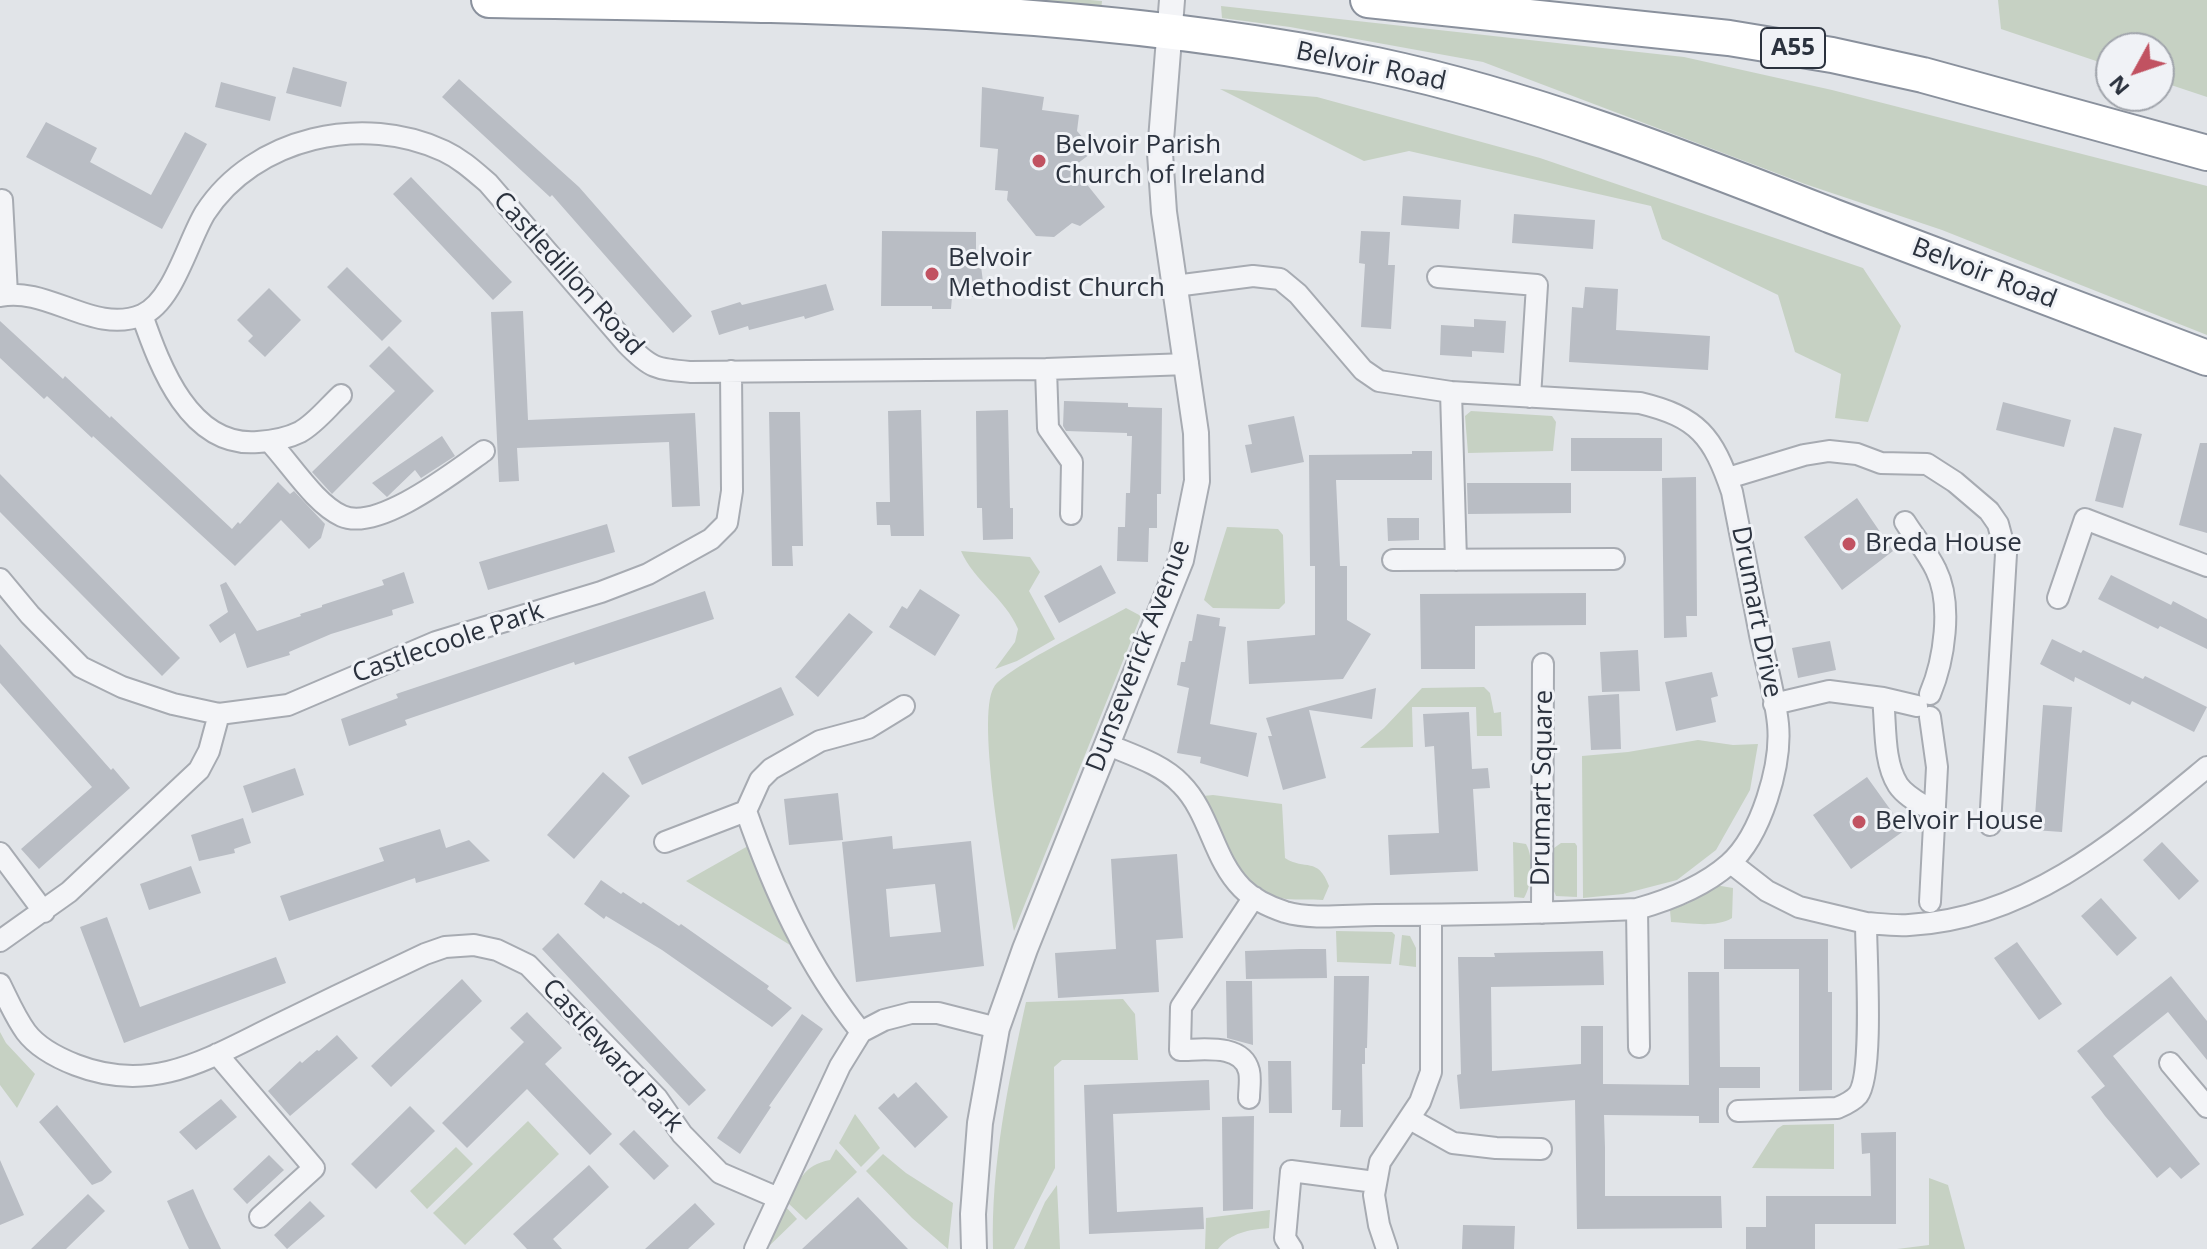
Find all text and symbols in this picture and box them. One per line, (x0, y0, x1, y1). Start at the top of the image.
road number: A55 (1761, 28, 1825, 68)
north arrow (2095, 32, 2175, 112)
street label: Belvoir Road (1293, 36, 1449, 98)
text: N (2101, 70, 2135, 103)
place label: Belvoir Parish Church of Ireland (1055, 130, 1266, 192)
marker: Belvoir Parish Church of Ireland (1030, 152, 1048, 170)
street label: Castledillon Road (486, 186, 650, 362)
street label: Belvoir Road (1907, 232, 2061, 316)
place label: Belvoir Methodist Church (948, 243, 1165, 304)
marker: Belvoir Methodist Church (923, 265, 941, 283)
street label: Drumart Drive (1724, 524, 1788, 700)
place label: Breda House (1865, 528, 2022, 560)
marker: Breda House (1840, 535, 1858, 553)
street label: Dunseverick Avenue (1080, 536, 1198, 776)
street label: Castlecoole Park (349, 596, 547, 690)
street label: Drumart Square (1526, 690, 1560, 886)
place label: Belvoir House (1875, 806, 2043, 838)
marker: Belvoir House (1850, 813, 1868, 831)
street label: Castleward Park (535, 973, 689, 1139)

